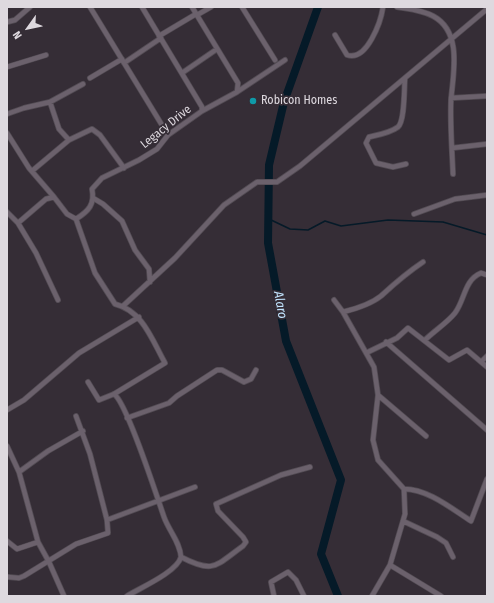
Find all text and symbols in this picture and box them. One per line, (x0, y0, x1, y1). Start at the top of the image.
north arrow (8, 8, 48, 48)
text: N (10, 29, 25, 41)
place label: Robicon Homes (261, 94, 337, 108)
marker: Robicon Homes (248, 96, 258, 106)
street label: Legacy Drive (138, 102, 194, 152)
water label: Alaro (270, 290, 290, 320)

